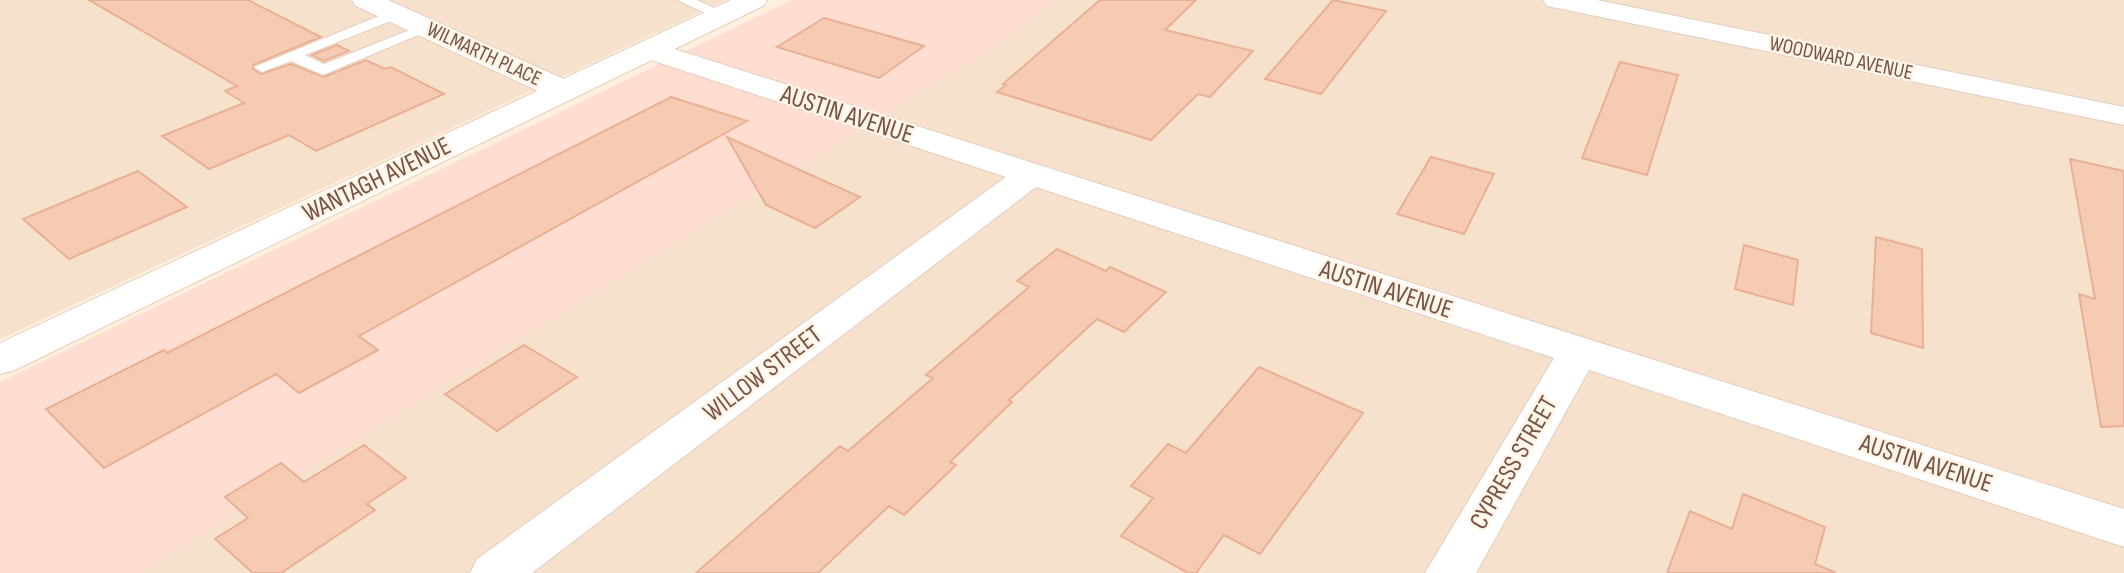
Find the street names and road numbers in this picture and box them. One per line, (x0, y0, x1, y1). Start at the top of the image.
street label: WILMARTH PLACE (423, 17, 545, 91)
street label: WOODWARD AVENUE (1767, 31, 1915, 85)
street label: AUSTIN AVENUE (776, 79, 917, 151)
street label: WANTAGH AVENUE (298, 131, 456, 229)
street label: AUSTIN AVENUE (1315, 254, 1456, 326)
street label: WILLOW STREET (698, 319, 828, 429)
street label: CYPRESS STREET (1463, 391, 1565, 535)
street label: AUSTIN AVENUE (1855, 428, 1996, 500)

